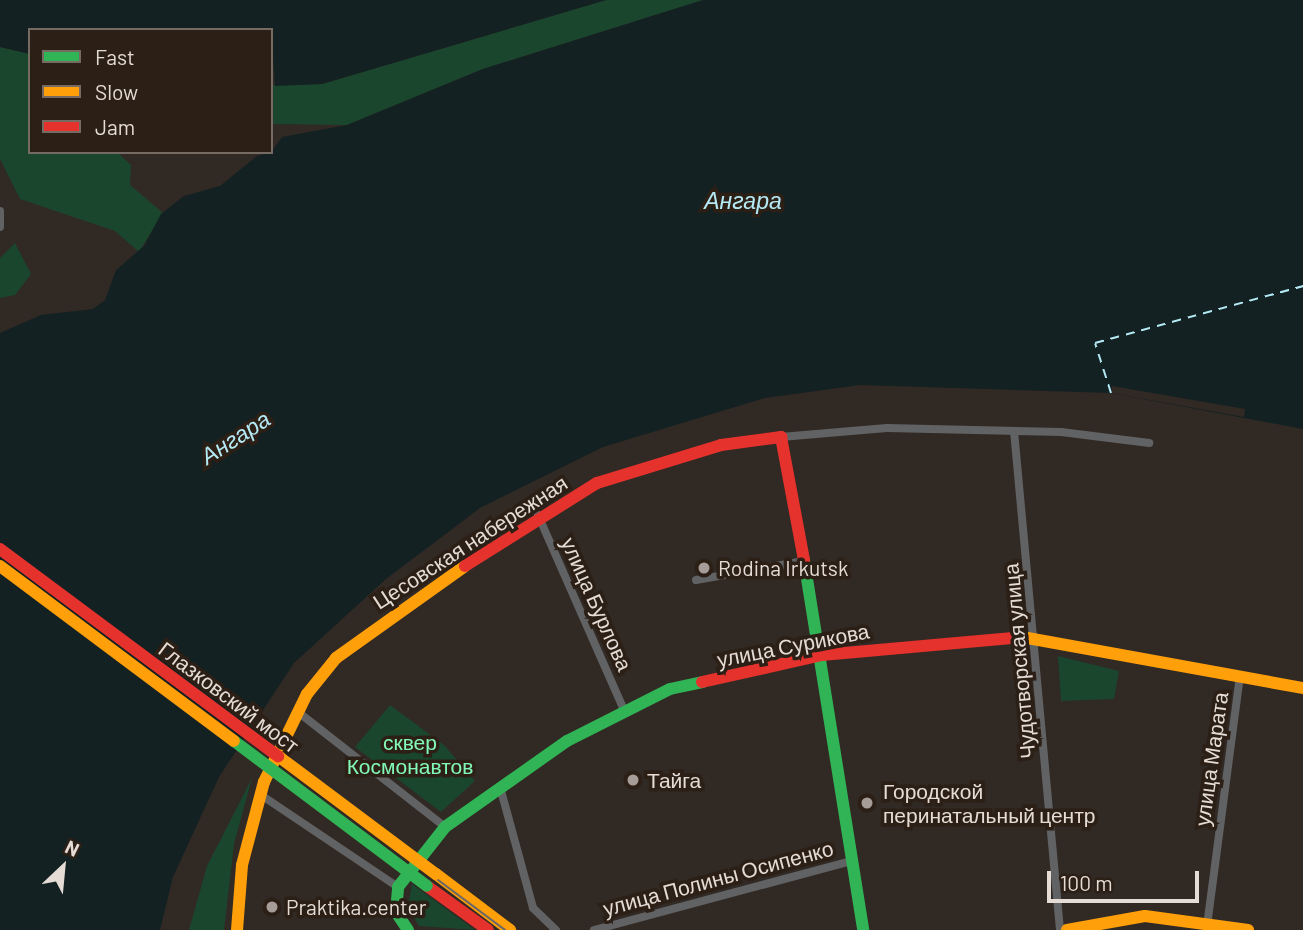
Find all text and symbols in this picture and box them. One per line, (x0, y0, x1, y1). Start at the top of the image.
legend (28, 28, 273, 154)
text: Fast (95, 44, 135, 69)
text: Slow (95, 79, 138, 104)
text: Jam (95, 114, 135, 139)
water label: Ангара (704, 186, 782, 214)
water label: Ангара (195, 404, 275, 470)
street label: Цесовская набережная (368, 470, 572, 614)
street label: улица Бурлова (556, 533, 638, 675)
place label: Rodina Irkutsk (718, 555, 848, 581)
marker: Rodina Irkutsk (696, 560, 712, 576)
street label: Чудотворская улица (998, 562, 1040, 760)
street label: улица Сурикова (715, 618, 871, 672)
street label: Глазковский мост (154, 636, 304, 758)
street label: улица Марата (1189, 690, 1233, 828)
park label: сквер Космонавтов (347, 729, 473, 779)
place label: Тайга (647, 767, 701, 793)
marker: Тайга (625, 772, 641, 788)
place label: Городской перинатальный центр (883, 778, 1096, 828)
marker: Городской перинатальный центр (857, 793, 877, 813)
north arrow (28, 832, 98, 902)
text: N (62, 835, 83, 861)
street label: улица Полины Осипенко (600, 835, 836, 921)
scale bar (1051, 856, 1203, 900)
text: 100 m (1060, 870, 1113, 895)
place label: Praktika.center (286, 894, 426, 920)
marker: Praktika.center (264, 899, 280, 915)

